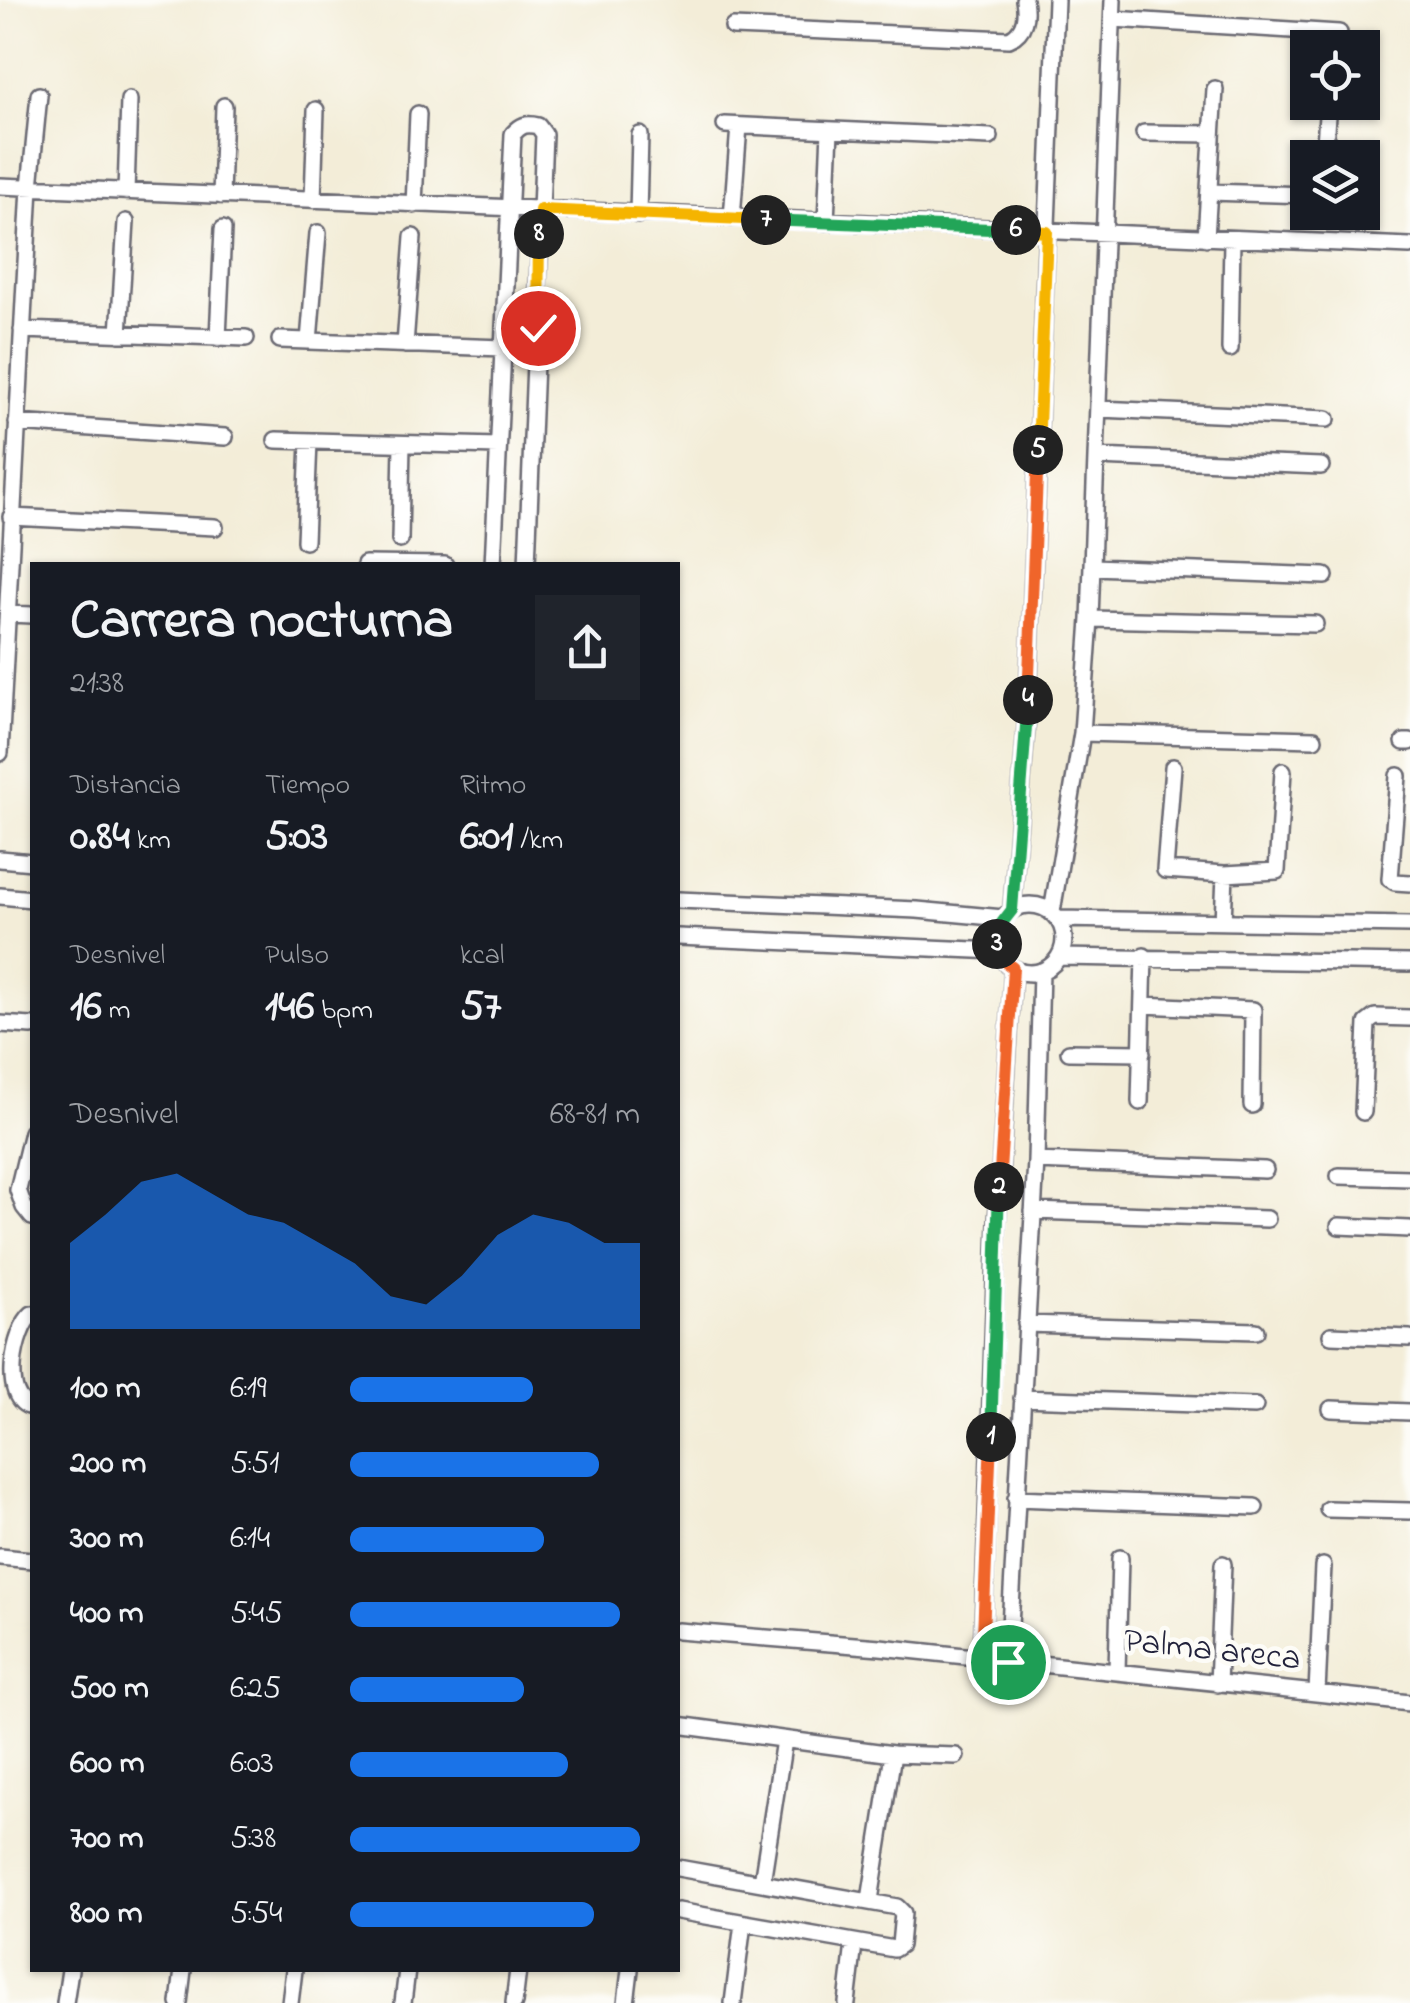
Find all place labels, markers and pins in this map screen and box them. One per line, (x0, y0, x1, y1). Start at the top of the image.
pin: 7 (741, 195, 791, 245)
pin: 6 (991, 205, 1041, 255)
pin: 8 (514, 209, 564, 259)
pin (496, 286, 581, 371)
pin: 5 (1013, 425, 1063, 475)
pin: 4 (1003, 675, 1053, 725)
pin: 3 (972, 919, 1022, 969)
pin: 2 (974, 1162, 1024, 1212)
pin: 1 (966, 1412, 1016, 1462)
pin (966, 1620, 1051, 1705)

